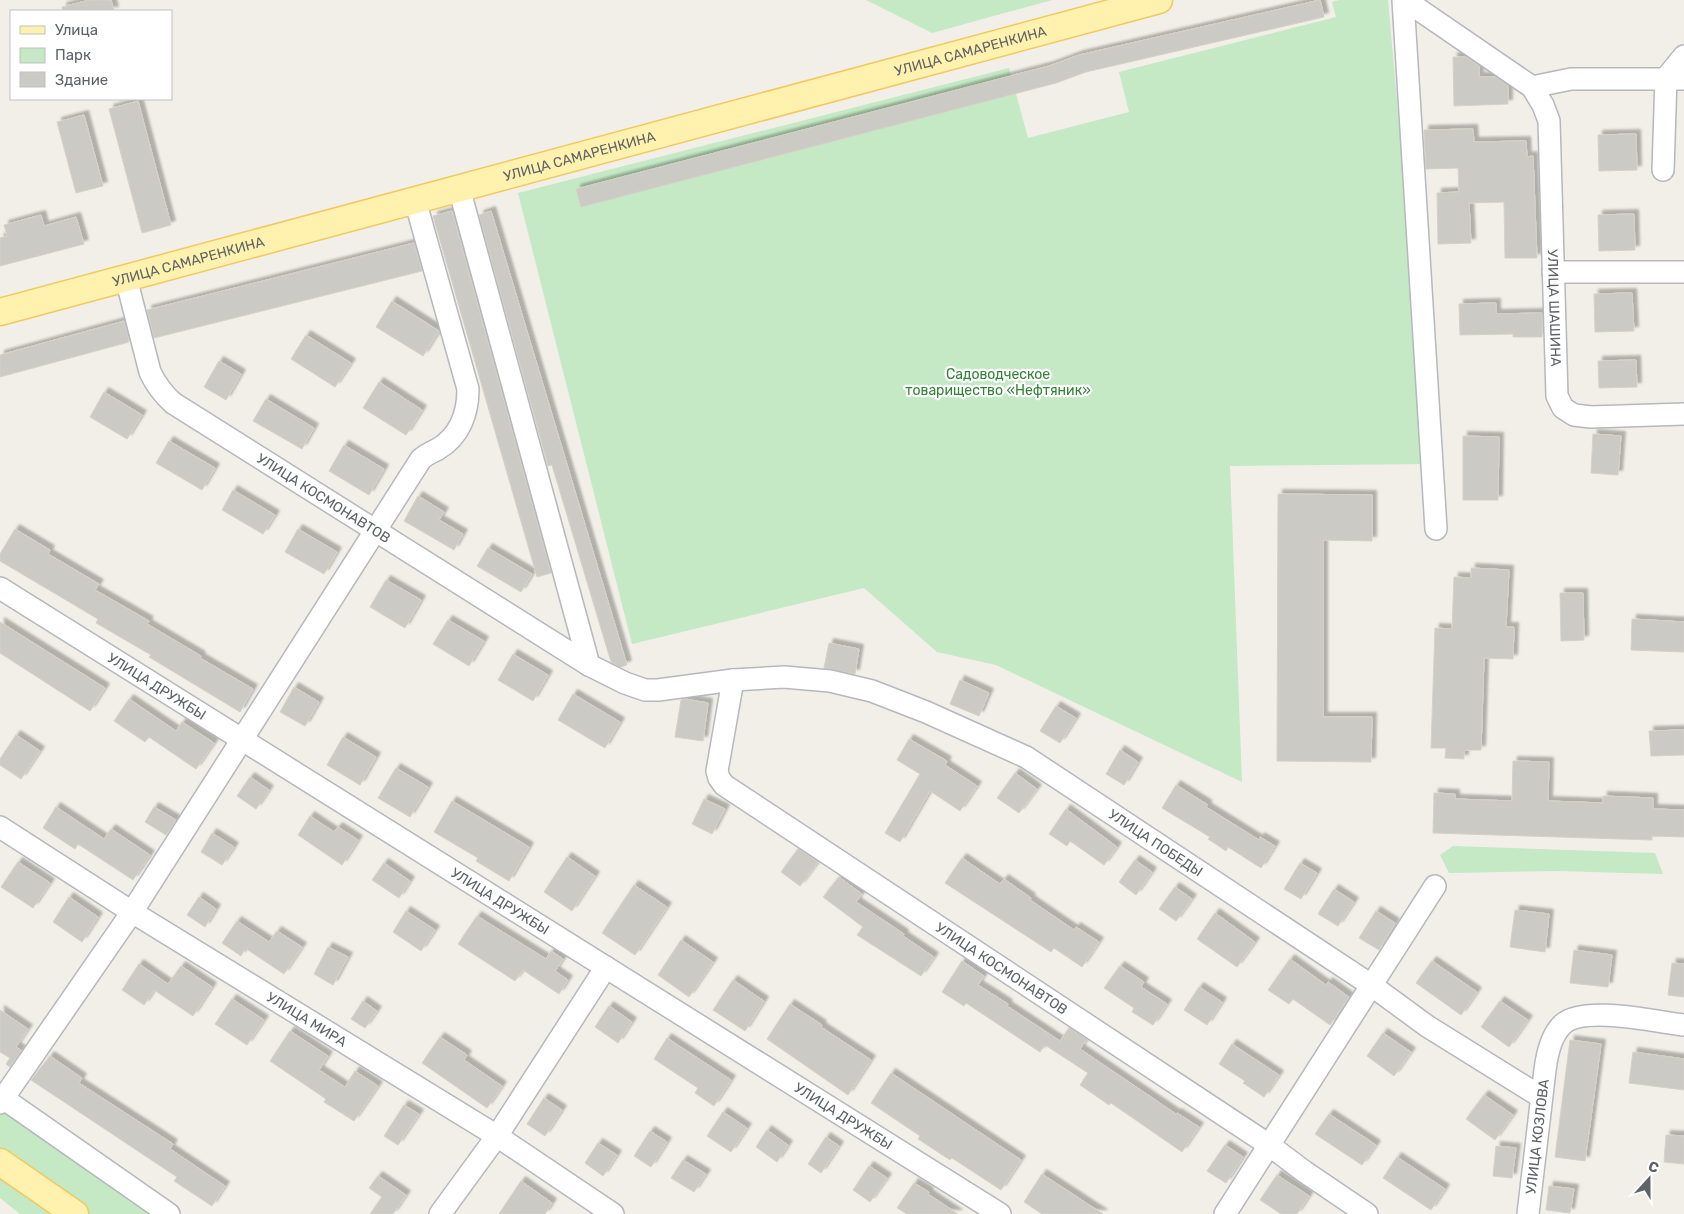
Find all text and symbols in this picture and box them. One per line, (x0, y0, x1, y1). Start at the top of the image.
legend (10, 10, 172, 100)
text: Улица (55, 21, 98, 39)
street label: УЛИЦА САМАРЕНКИНА (893, 23, 1049, 80)
text: Парк (55, 46, 91, 64)
text: Здание (55, 71, 108, 89)
street label: УЛИЦА САМАРЕНКИНА (502, 128, 658, 185)
street label: УЛИЦА САМАРЕНКИНА (111, 233, 267, 290)
street label: УЛИЦА ШАШИНА (1544, 249, 1564, 367)
park label: Садоводческое товарищество «Нефтяник» (905, 366, 1091, 399)
street label: УЛИЦА КОСМОНАВТОВ (253, 450, 393, 547)
street label: УЛИЦА ДРУЖБЫ (104, 649, 209, 724)
street label: УЛИЦА ПОБЕДЫ (1105, 806, 1206, 880)
street label: УЛИЦА ДРУЖБЫ (448, 864, 552, 939)
street label: УЛИЦА КОСМОНАВТОВ (932, 919, 1071, 1019)
street label: УЛИЦА МИРА (263, 989, 350, 1051)
street label: УЛИЦА КОЗЛОВА (1522, 1077, 1553, 1195)
street label: УЛИЦА ДРУЖБЫ (791, 1079, 895, 1153)
north arrow (1624, 1154, 1674, 1204)
text: С (1646, 1158, 1661, 1177)

